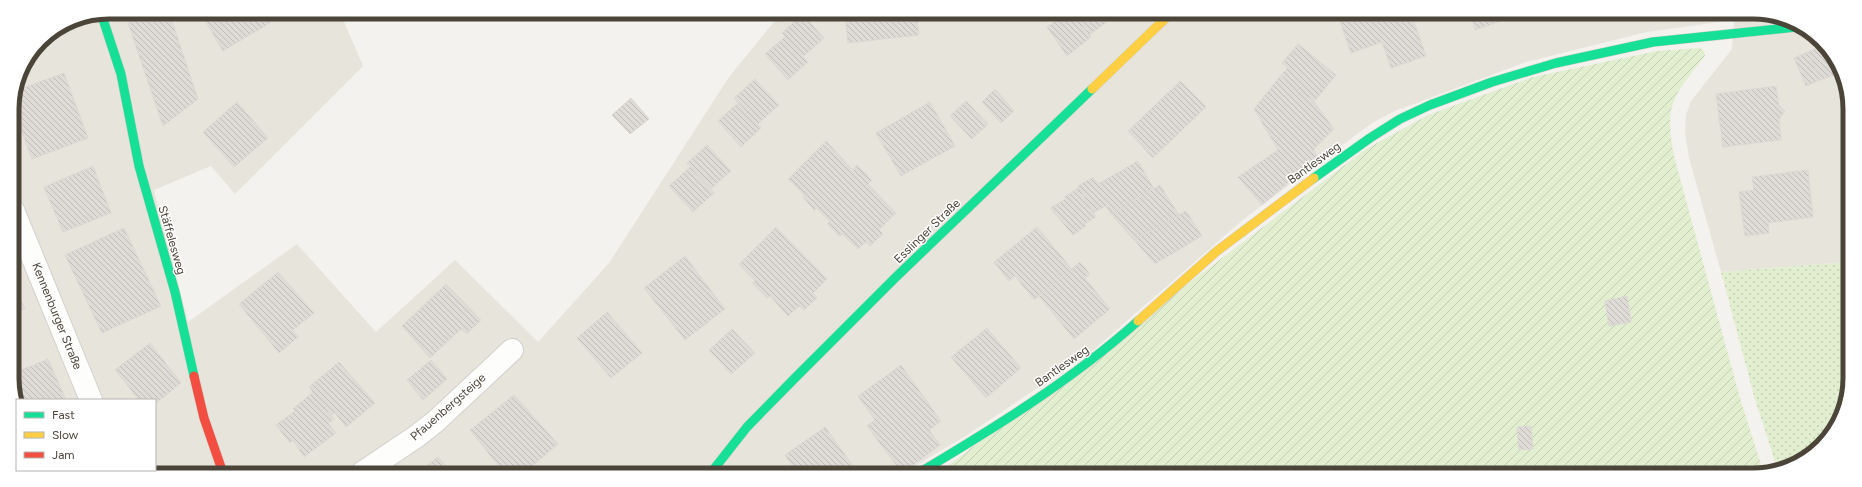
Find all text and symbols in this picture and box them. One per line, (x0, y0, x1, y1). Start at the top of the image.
street label: Bantlesweg (1285, 139, 1343, 187)
street label: Esslinger Straße (891, 196, 963, 266)
street label: Stäffelesweg (155, 204, 189, 276)
street label: Kennenburger Straße (29, 260, 85, 372)
street label: Bantlesweg (1032, 342, 1092, 390)
street label: Pfauenbergsteige (408, 370, 489, 443)
legend (16, 399, 156, 471)
text: Fast (52, 408, 75, 422)
text: Slow (52, 428, 79, 442)
text: Jam (52, 448, 75, 462)

